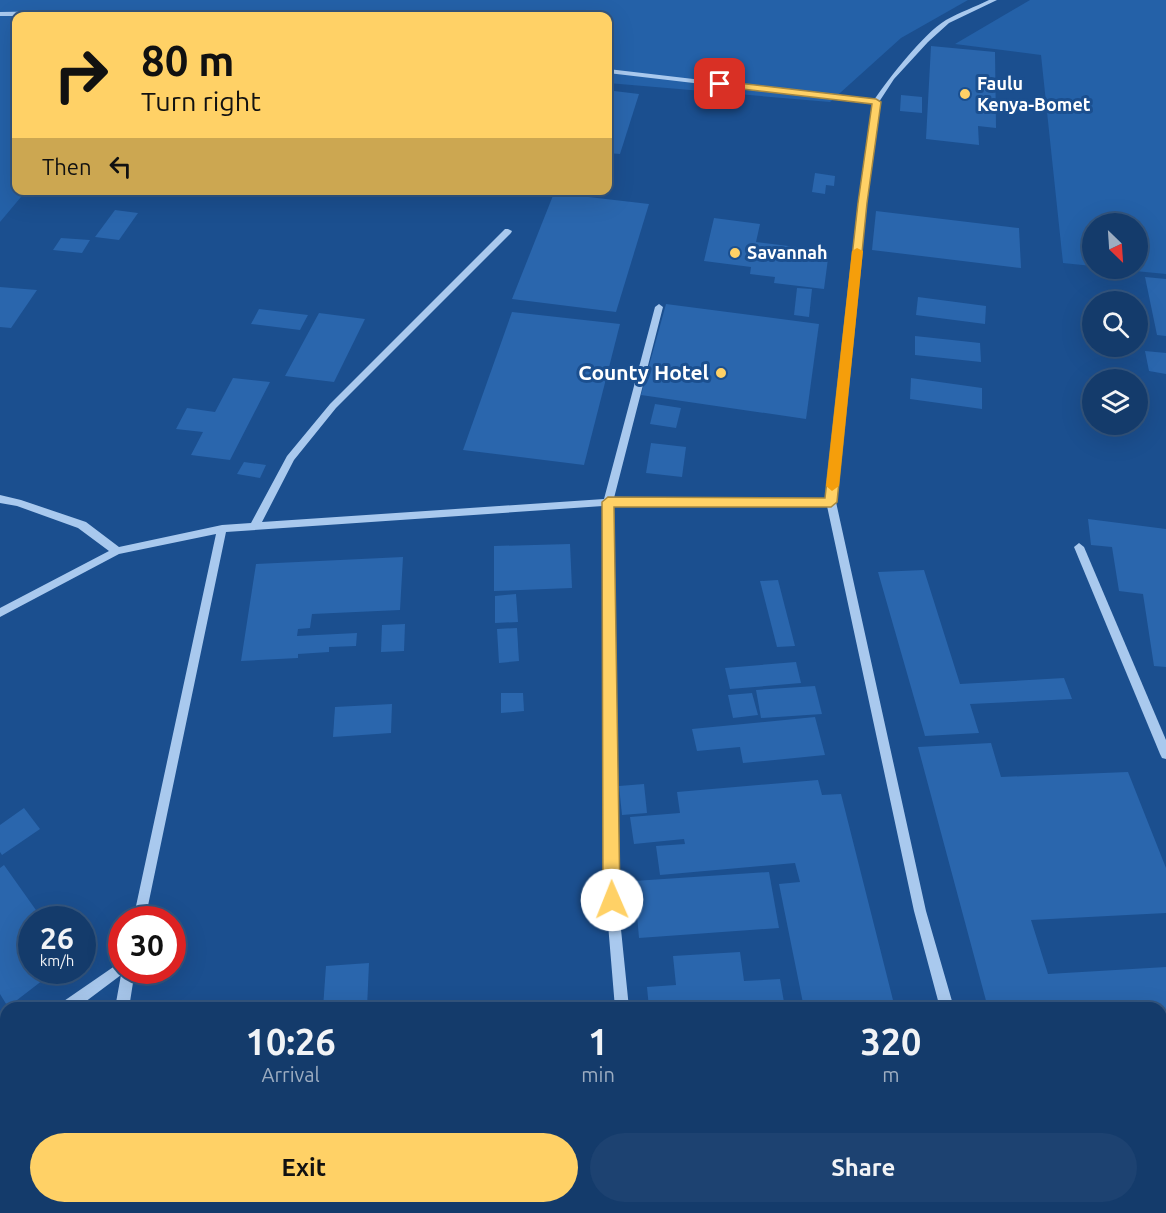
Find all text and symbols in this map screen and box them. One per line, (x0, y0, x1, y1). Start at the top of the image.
icon: right (42, 36, 120, 114)
text: 80 m (141, 37, 235, 84)
pin (694, 58, 745, 109)
icon: arrive (703, 67, 736, 100)
place label: Faulu Kenya-Bomet (977, 73, 1091, 114)
text: Turn right (141, 86, 261, 116)
marker: Faulu Kenya-Bomet (958, 87, 972, 101)
icon: left (104, 150, 137, 183)
text: Then (42, 154, 92, 179)
north arrow (1082, 213, 1148, 279)
map controls (1082, 213, 1148, 435)
place label: Savannah (747, 242, 828, 262)
marker: Savannah (728, 246, 742, 260)
button: search (1082, 291, 1148, 357)
place label: County Hotel (578, 360, 709, 384)
marker: County Hotel (714, 366, 728, 380)
button: layers (1082, 369, 1148, 435)
position arrow (580, 868, 644, 932)
speed limit sign: 30 (108, 906, 186, 984)
text: 26 (40, 921, 74, 955)
text: km/h (40, 952, 74, 969)
text: 10:26 (246, 1021, 336, 1062)
text: 1 (588, 1021, 608, 1062)
text: 320 (860, 1021, 921, 1062)
text: Arrival (262, 1063, 320, 1086)
text: min (581, 1063, 615, 1086)
text: m (882, 1063, 900, 1086)
button: Exit (30, 1133, 578, 1202)
button: Share (590, 1133, 1137, 1202)

